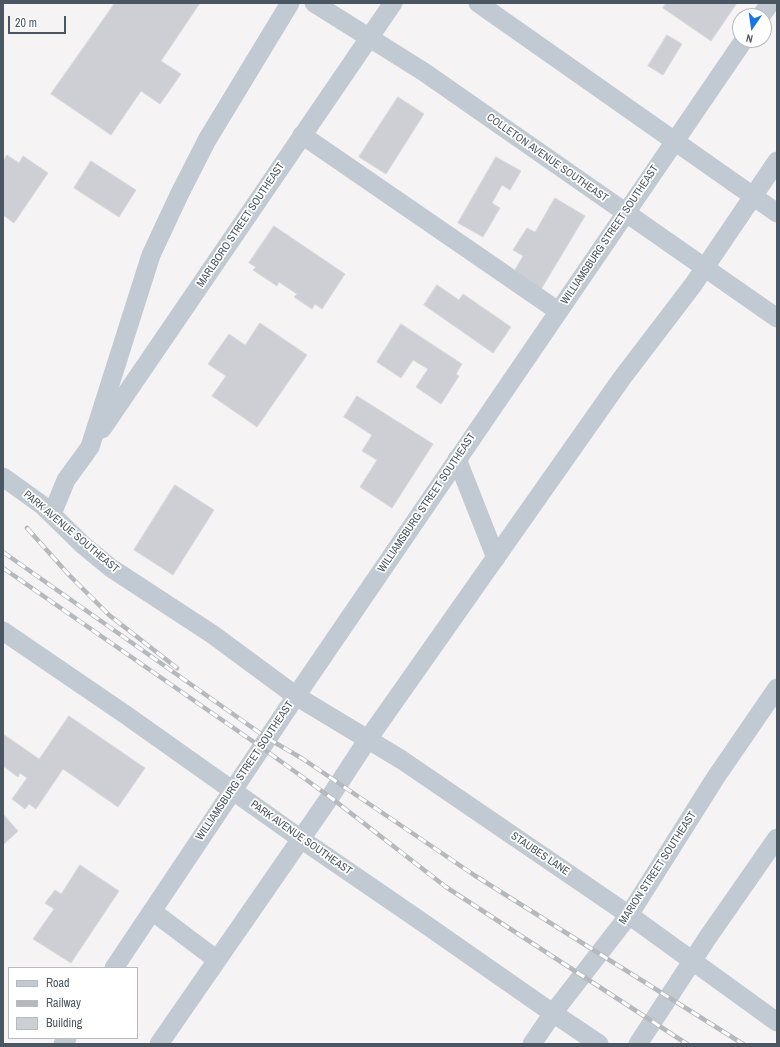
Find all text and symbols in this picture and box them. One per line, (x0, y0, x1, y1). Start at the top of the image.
scale bar (10, 8, 68, 34)
north arrow (732, 8, 772, 48)
text: 20 m (15, 15, 37, 31)
text: N (745, 31, 754, 46)
street label: COLLETON AVENUE SOUTHEAST (484, 111, 610, 205)
street label: MARLBORO STREET SOUTHEAST (194, 160, 288, 290)
street label: WILLIAMSBURG STREET SOUTHEAST (558, 163, 662, 307)
street label: WILLIAMSBURG STREET SOUTHEAST (375, 431, 479, 575)
street label: PARK AVENUE SOUTHEAST (21, 488, 121, 576)
street label: WILLIAMSBURG STREET SOUTHEAST (193, 699, 297, 843)
street label: PARK AVENUE SOUTHEAST (248, 798, 354, 878)
street label: MARION STREET SOUTHEAST (617, 809, 699, 927)
street label: STAUBES LANE (508, 830, 572, 878)
legend (8, 967, 138, 1039)
text: Road (46, 975, 70, 991)
text: Railway (46, 995, 81, 1011)
text: Building (46, 1015, 82, 1031)

